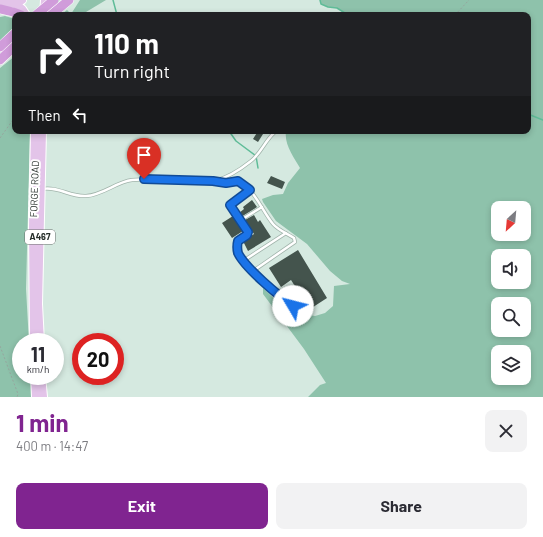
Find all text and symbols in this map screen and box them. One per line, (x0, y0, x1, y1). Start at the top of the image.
text: 110 m (94, 26, 159, 60)
icon: right (28, 28, 80, 80)
text: Turn right (94, 60, 170, 82)
icon: left (69, 104, 91, 126)
text: Then (28, 106, 61, 124)
pin (127, 138, 161, 179)
icon: arrive (133, 144, 155, 166)
street label: FORGE ROAD (27, 160, 41, 218)
north arrow (491, 201, 531, 241)
map controls (491, 201, 531, 385)
road number: A467 (25, 230, 55, 244)
button: sound (491, 249, 531, 289)
position arrow (272, 285, 314, 327)
button: search (491, 297, 531, 337)
speed limit sign: 20 (72, 333, 124, 385)
text: 11 (31, 342, 45, 366)
button: layers (491, 345, 531, 385)
text: km/h (27, 363, 49, 375)
text: 1 min (16, 408, 69, 437)
button: close (485, 410, 527, 452)
text: 400 m · 14:47 (16, 438, 88, 454)
button: Exit (16, 483, 268, 529)
button: Share (276, 483, 527, 529)

